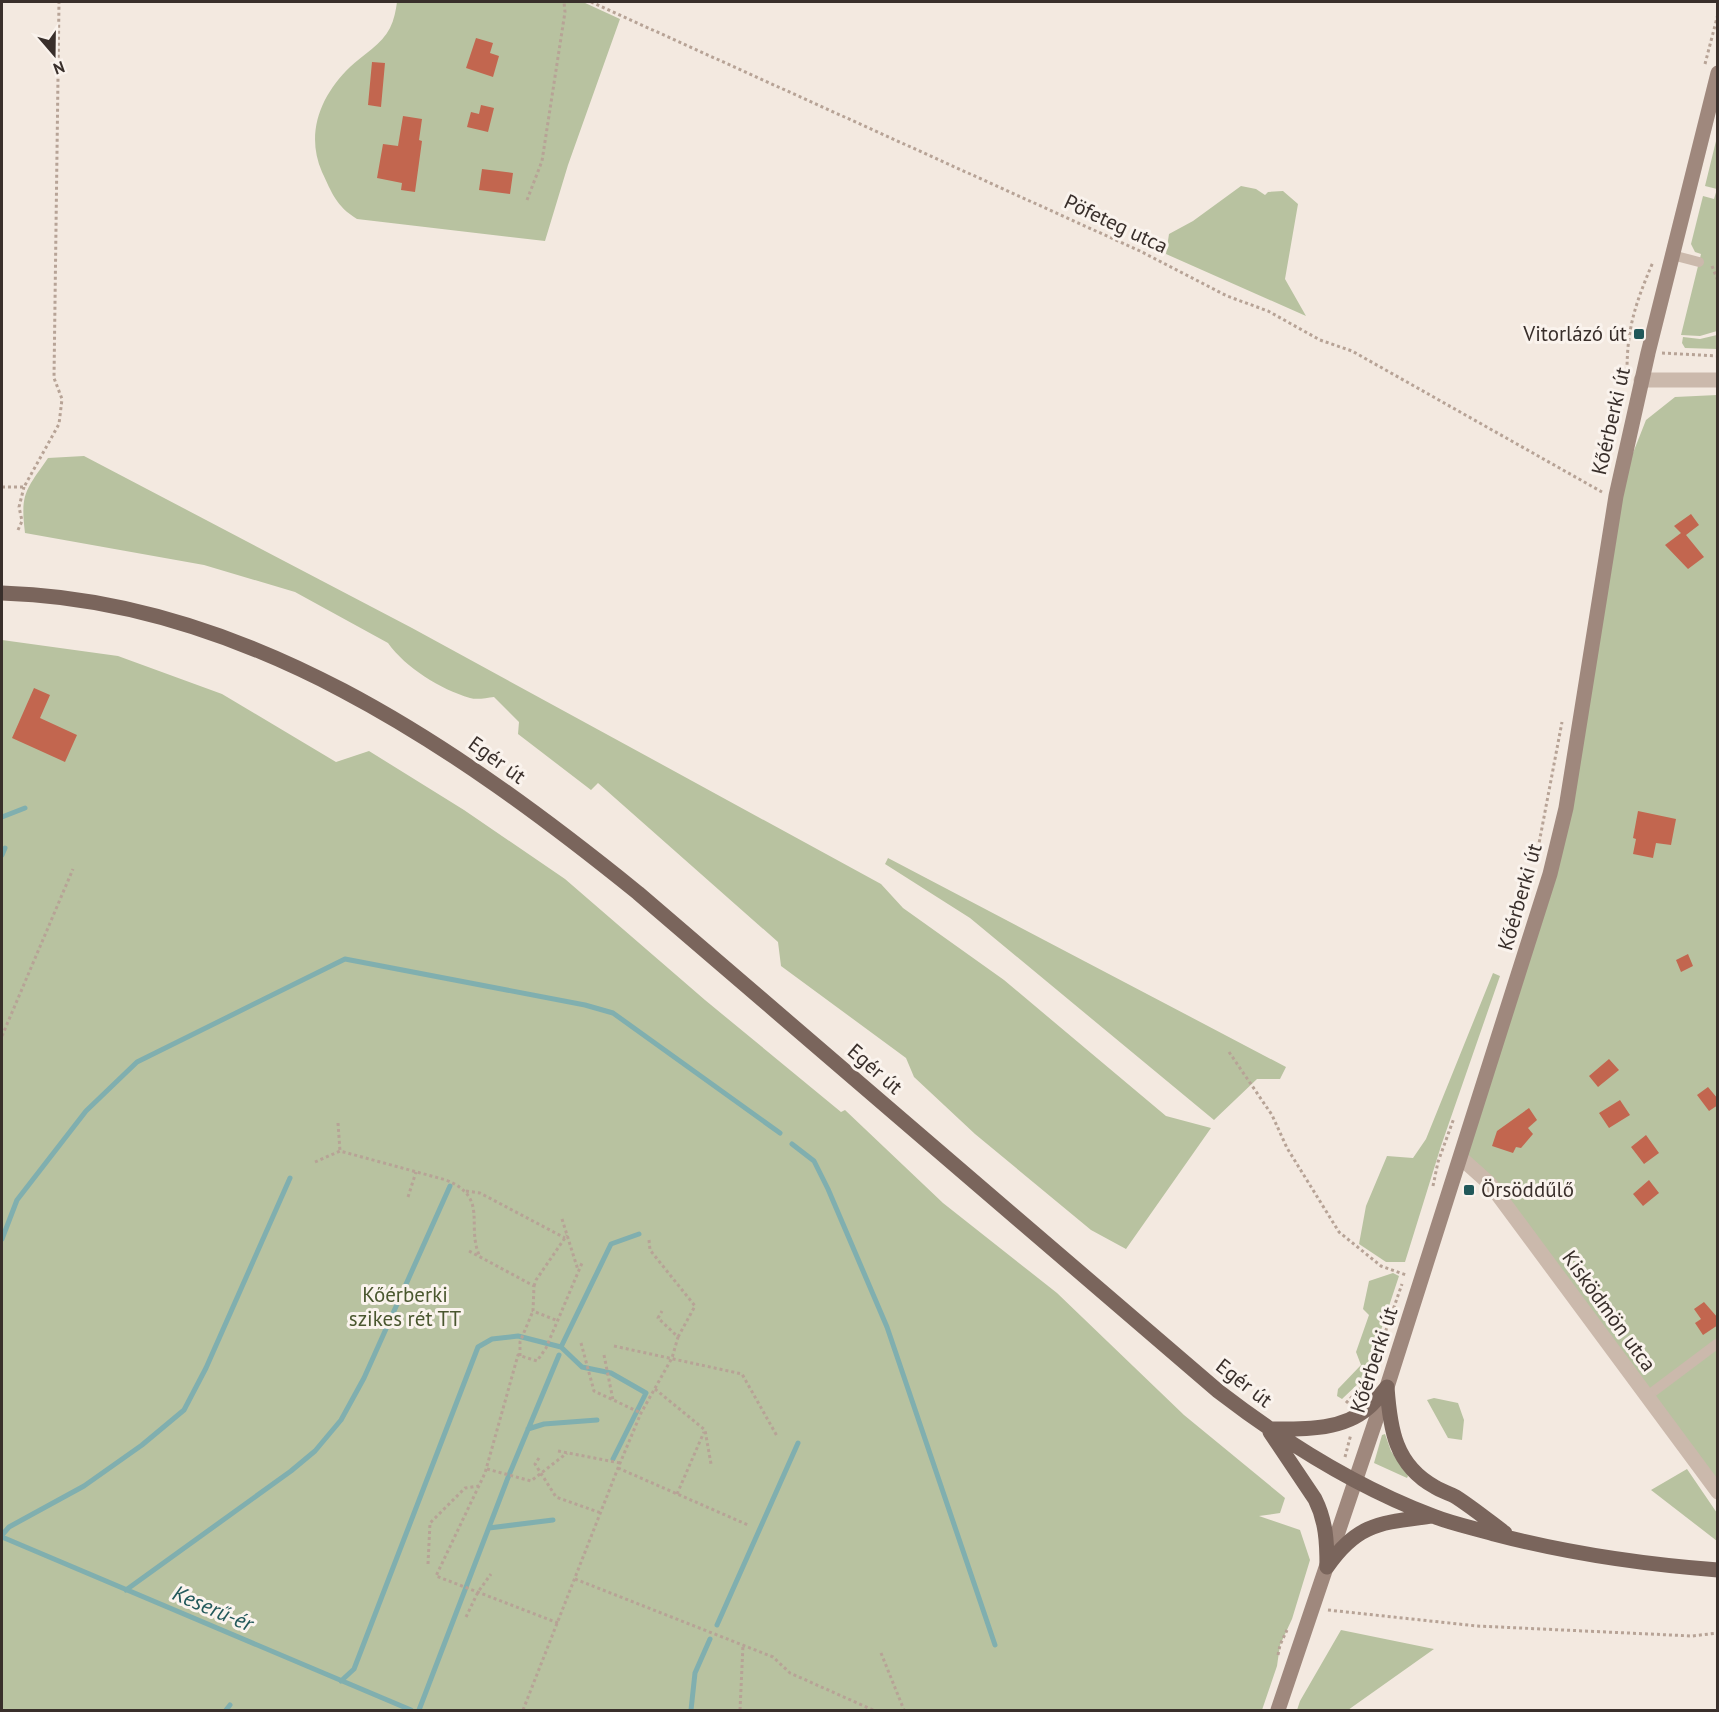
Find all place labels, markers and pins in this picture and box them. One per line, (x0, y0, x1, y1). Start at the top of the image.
place label: Vitorlázó út (1522, 320, 1627, 347)
marker: Vitorlázó út (1632, 327, 1646, 341)
place label: Örsöddűlő (1481, 1176, 1574, 1203)
marker: Örsöddűlő (1462, 1183, 1476, 1197)

